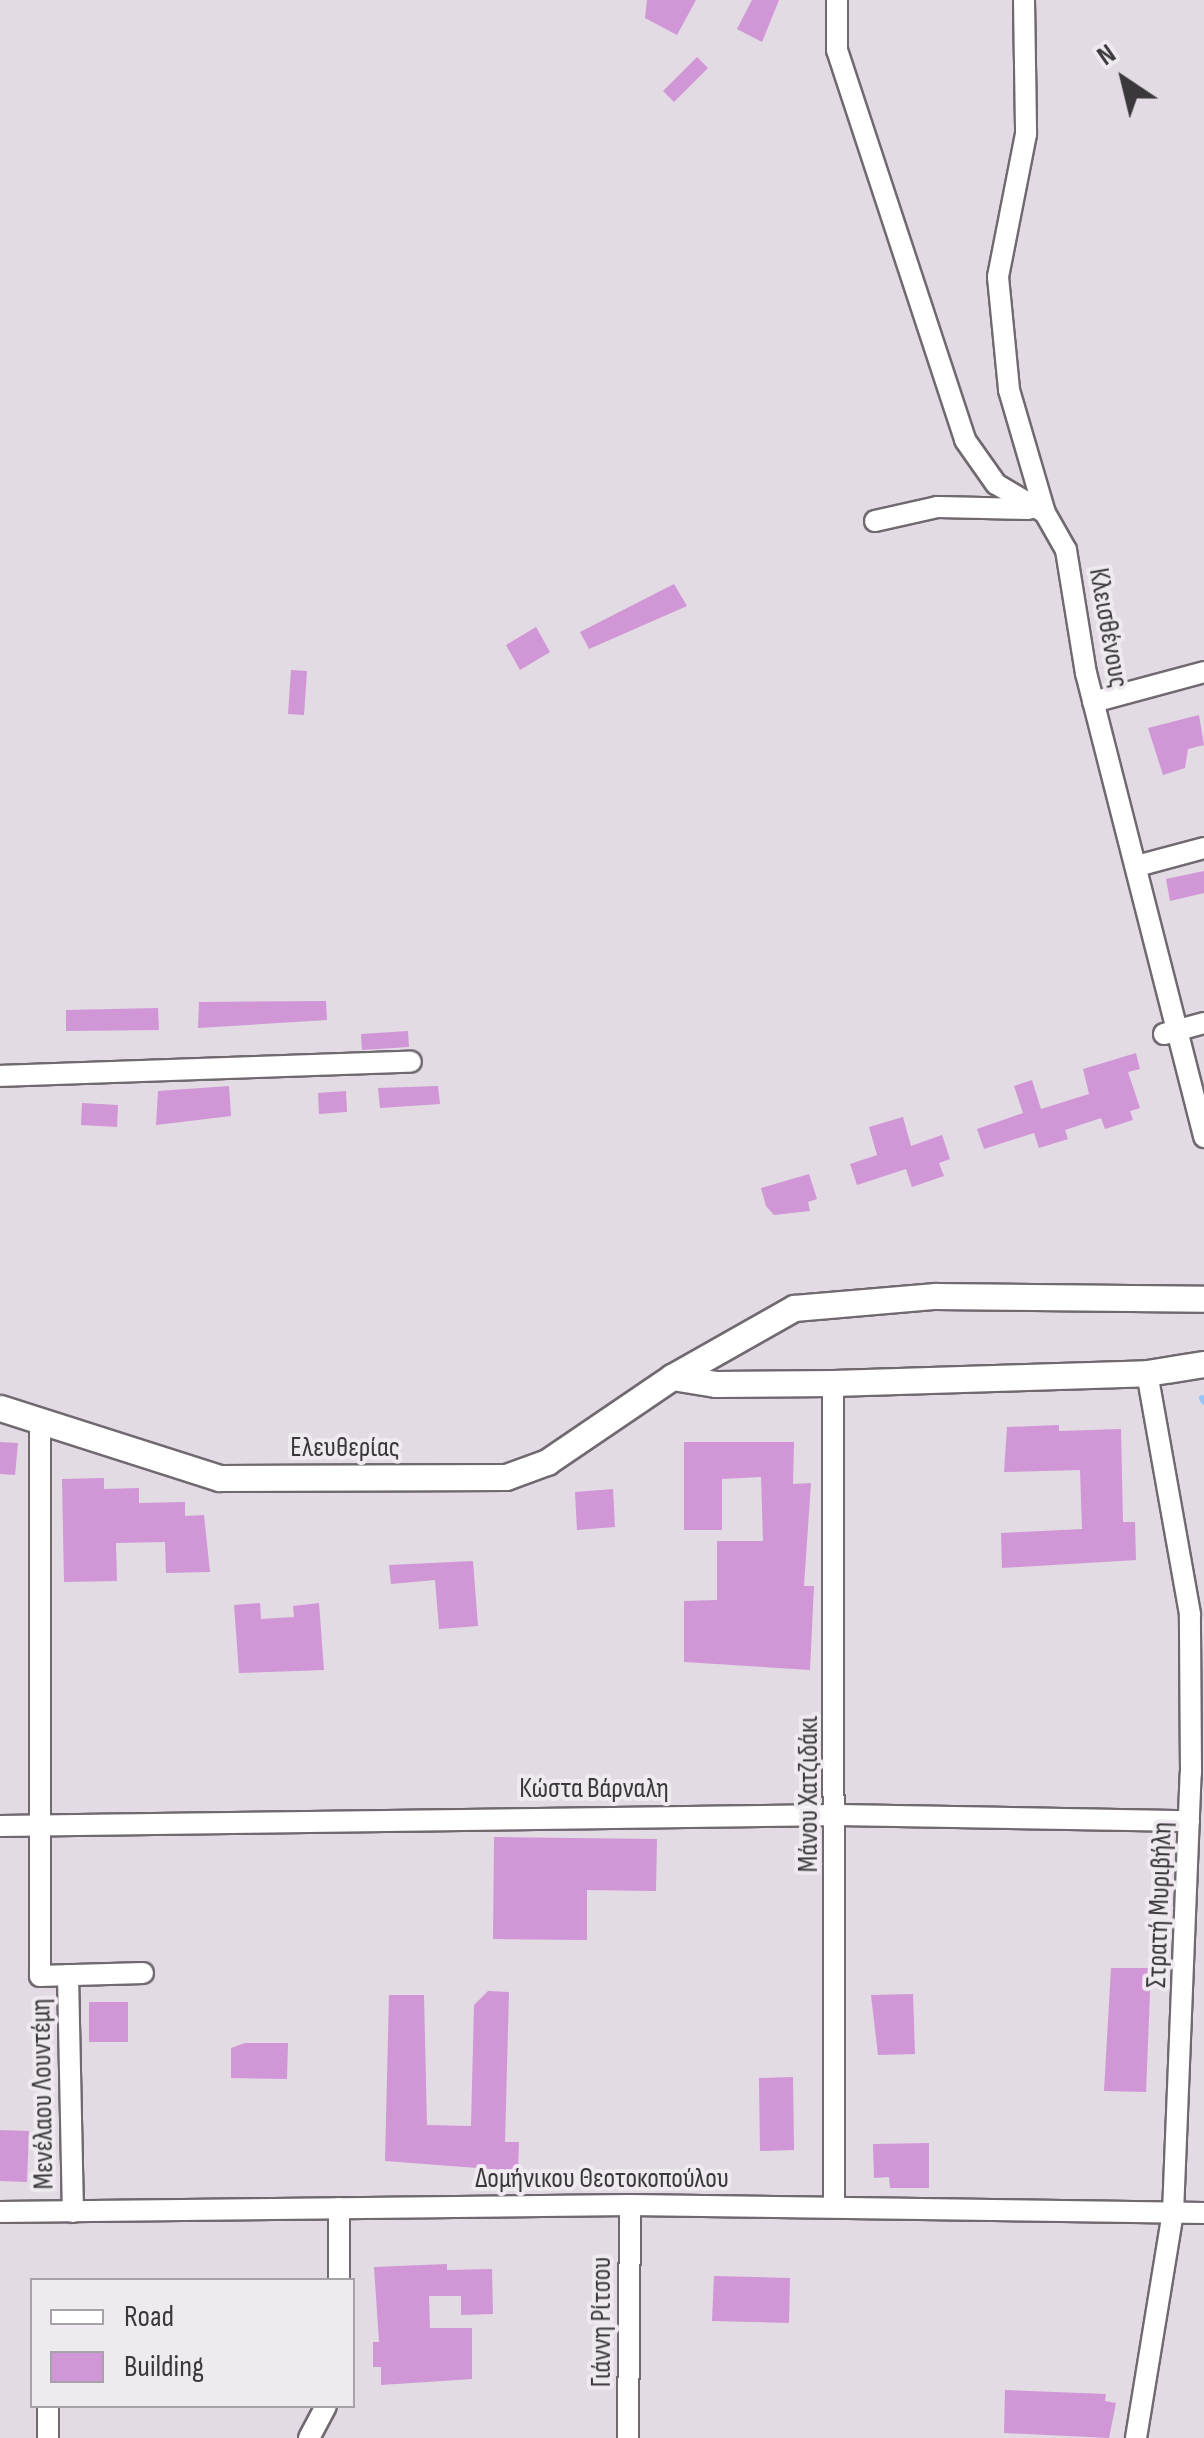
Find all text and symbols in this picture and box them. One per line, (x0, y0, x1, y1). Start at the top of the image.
north arrow (1074, 30, 1174, 130)
text: N (1091, 37, 1122, 73)
street label: Κλεισθένους (1081, 565, 1135, 691)
street label: Ελευθερίας (290, 1431, 400, 1465)
street label: Μάνου Χατζιδάκι (792, 1716, 826, 1872)
street label: Κώστα Βάρναλη (519, 1772, 669, 1806)
street label: Στρατή Μυριβήλη (1140, 1821, 1180, 1989)
street label: Μενέλαου Λουντέμη (25, 1998, 61, 2190)
street label: Δομήνικου Θεοτοκοπούλου (475, 2162, 729, 2196)
street label: Γιάννη Ρίτσου (585, 2257, 619, 2387)
legend (30, 2278, 355, 2408)
text: Road (124, 2299, 174, 2335)
text: Building (124, 2349, 204, 2385)

